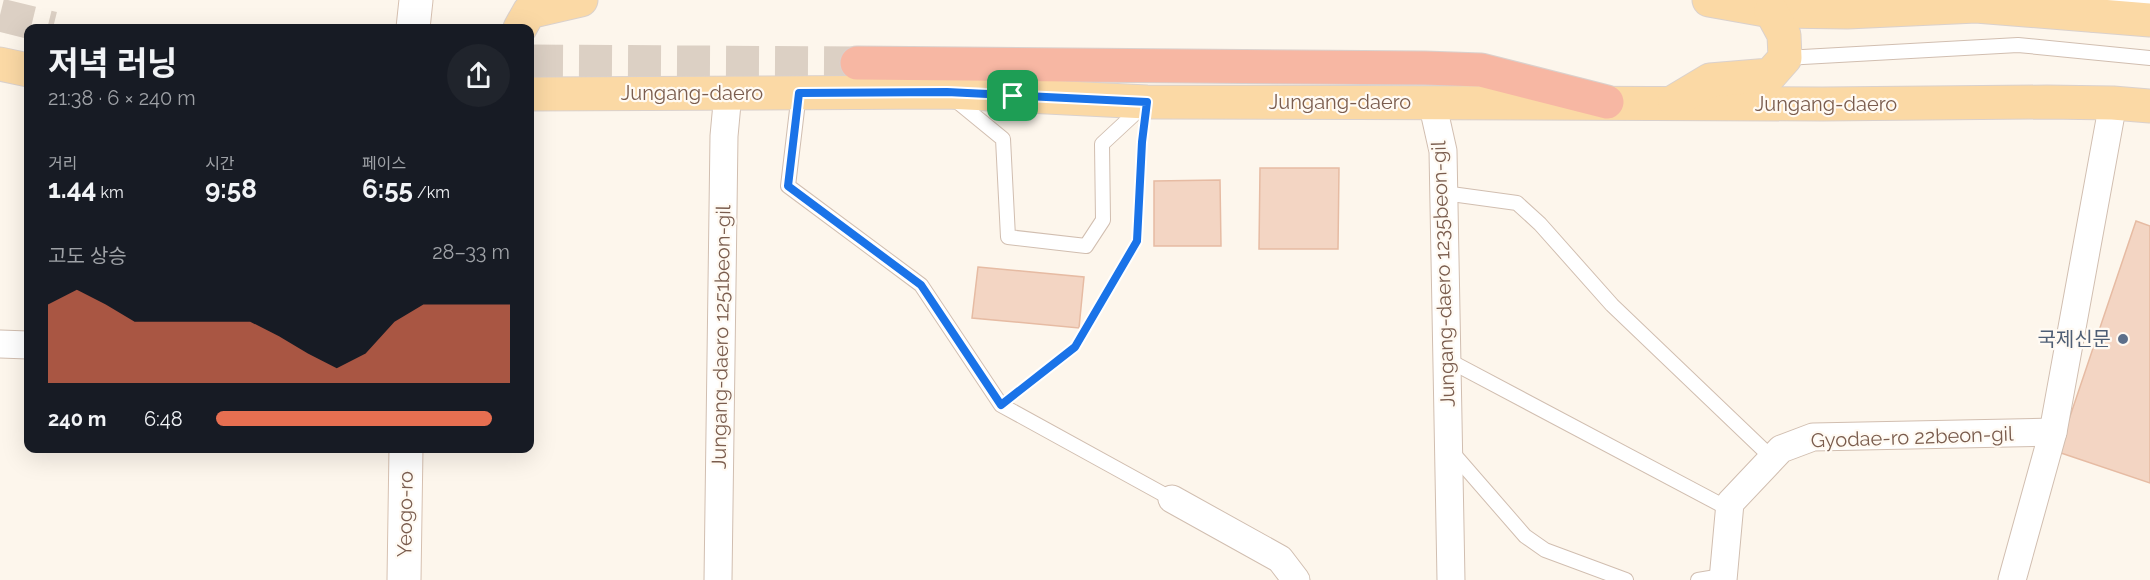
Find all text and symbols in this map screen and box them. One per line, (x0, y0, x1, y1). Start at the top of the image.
text: 저녁 러닝 (48, 44, 177, 83)
button: share (447, 44, 510, 107)
pin (987, 70, 1038, 121)
icon: arrive (996, 79, 1029, 112)
street label: Jungang-daero (621, 81, 763, 105)
text: 21:38 · 6 × 240 m (48, 86, 196, 110)
street label: Jungang-daero (1269, 90, 1411, 114)
street label: Jungang-daero (1755, 92, 1897, 116)
street label: Jungang-daero 1235beon-gil (1426, 140, 1460, 408)
text: 거리 (48, 154, 77, 173)
text: 시간 (205, 154, 234, 173)
text: 페이스 (362, 154, 406, 173)
text: 1.44 (48, 174, 96, 204)
text: 9:58 (205, 174, 257, 204)
text: 6:55 (362, 174, 413, 204)
text: km (96, 183, 124, 202)
text: /km (413, 183, 450, 202)
street label: Jungang-daero 1251beon-gil (707, 204, 735, 469)
text: 28–33 m (432, 240, 510, 264)
text: 고도 상승 (48, 244, 127, 268)
place label: 국제신문 (2037, 327, 2111, 351)
marker: 국제신문 (2116, 332, 2130, 346)
text: 240 m (48, 407, 106, 431)
text: 6:48 (144, 407, 183, 431)
street label: Gyodae-ro 22beon-gil (1810, 421, 2014, 453)
street label: Yeogo-ro (392, 471, 418, 557)

